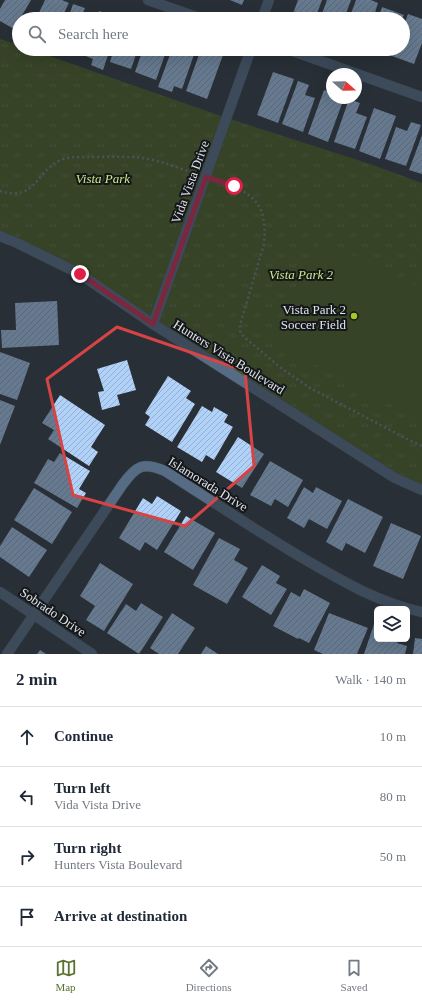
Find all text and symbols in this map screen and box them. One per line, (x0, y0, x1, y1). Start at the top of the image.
search box (12, 12, 410, 56)
icon: search (26, 23, 48, 45)
text: Search here (58, 26, 128, 42)
north arrow (326, 68, 362, 104)
street label: Vida Vista Drive (168, 138, 212, 225)
park label: Vista Park (76, 171, 130, 186)
route start (225, 177, 243, 195)
route end (71, 265, 89, 283)
park label: Vista Park 2 (269, 267, 334, 282)
place label: Vista Park 2 Soccer Field (281, 302, 346, 332)
marker: Vista Park 2 Soccer Field (349, 311, 359, 321)
street label: Hunters Vista Boulevard (171, 317, 288, 398)
street label: Islamorada Drive (166, 454, 251, 514)
street label: Sobrado Drive (17, 584, 89, 640)
map controls (374, 606, 410, 642)
button: layers (374, 606, 410, 642)
text: 2 min (16, 670, 57, 689)
text: Walk · 140 m (335, 672, 406, 687)
icon: ahead (16, 726, 38, 748)
text: Continue (54, 728, 113, 744)
text: 10 m (380, 729, 406, 744)
text: Turn left (54, 780, 111, 796)
icon: left (16, 786, 38, 808)
text: 80 m (380, 789, 406, 804)
text: Vida Vista Drive (54, 797, 141, 812)
text: Turn right (54, 840, 121, 856)
icon: right (16, 846, 38, 868)
text: 50 m (380, 849, 406, 864)
text: Hunters Vista Boulevard (54, 857, 182, 872)
icon: arrive (16, 906, 38, 928)
text: Arrive at destination (54, 908, 187, 924)
tab: Map (55, 957, 77, 993)
tab: Directions (186, 957, 231, 993)
tab: Saved (341, 957, 367, 993)

